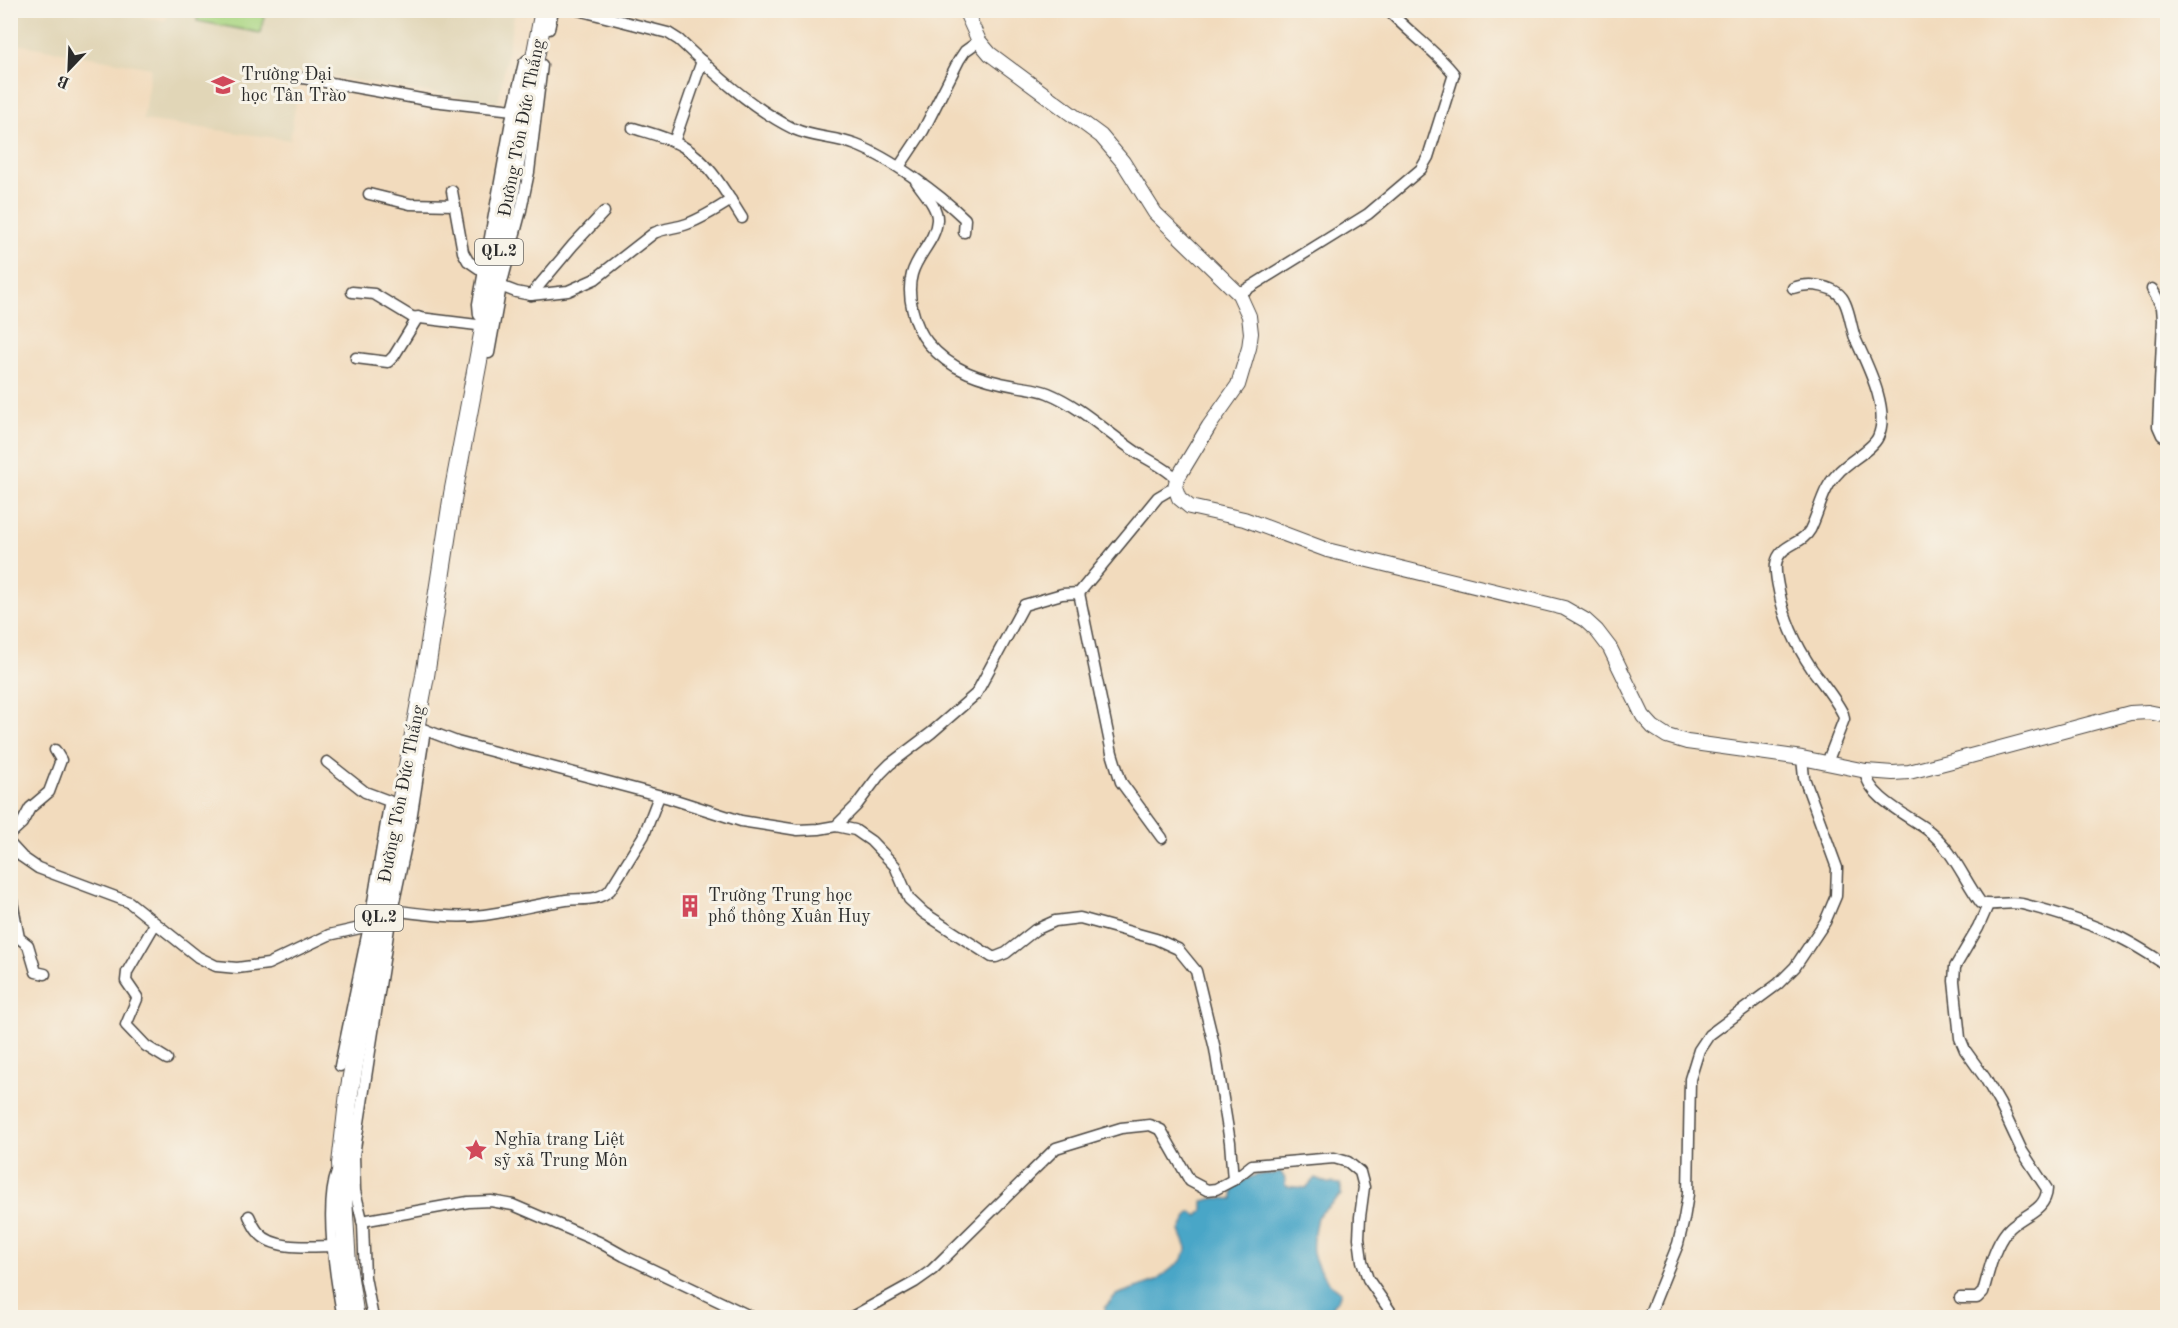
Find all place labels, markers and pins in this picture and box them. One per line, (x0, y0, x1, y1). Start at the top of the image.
place label: Trường Đại học Tân Trào (241, 66, 347, 105)
school or university icon: Trường Đại học Tân Trào (210, 72, 236, 98)
place label: Trường Trung học phổ thông Xuân Huy (708, 887, 871, 926)
building icon: Trường Trung học phổ thông Xuân Huy (677, 893, 703, 919)
place label: Nghĩa trang Liệt sỹ xã Trung Môn (494, 1131, 628, 1170)
place icon: Nghĩa trang Liệt sỹ xã Trung Môn (463, 1137, 489, 1163)

